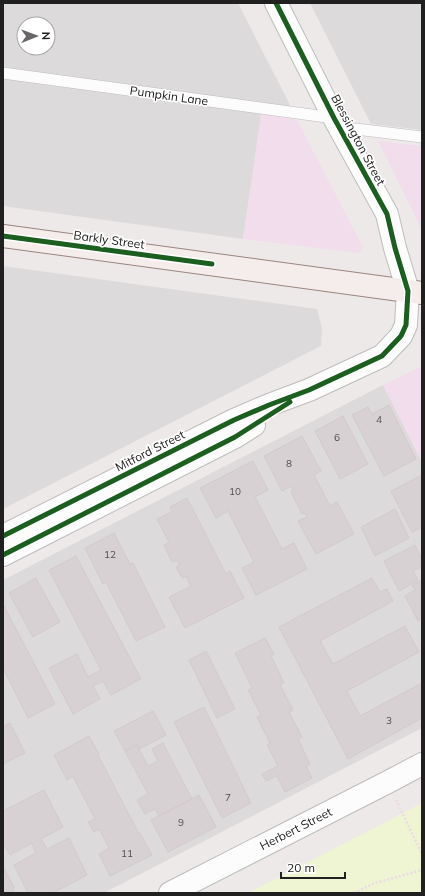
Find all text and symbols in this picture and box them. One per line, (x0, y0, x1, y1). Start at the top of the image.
north arrow (16, 16, 56, 56)
text: N (39, 32, 53, 40)
street label: Pumpkin Lane (129, 83, 209, 108)
street label: Blessington Street (328, 92, 389, 188)
street label: Barkly Street (73, 227, 145, 252)
house number: 4 (376, 413, 382, 426)
street label: Mitford Street (113, 427, 187, 474)
house number: 6 (334, 431, 340, 444)
house number: 8 (286, 457, 292, 470)
house number: 10 (229, 485, 241, 498)
house number: 12 (104, 548, 116, 561)
house number: 3 (386, 714, 392, 727)
house number: 7 (225, 791, 231, 804)
street label: Herbert Street (257, 804, 334, 853)
house number: 9 (178, 816, 184, 829)
house number: 11 (121, 847, 133, 860)
scale bar (281, 854, 345, 880)
text: 20 m (287, 860, 315, 875)

